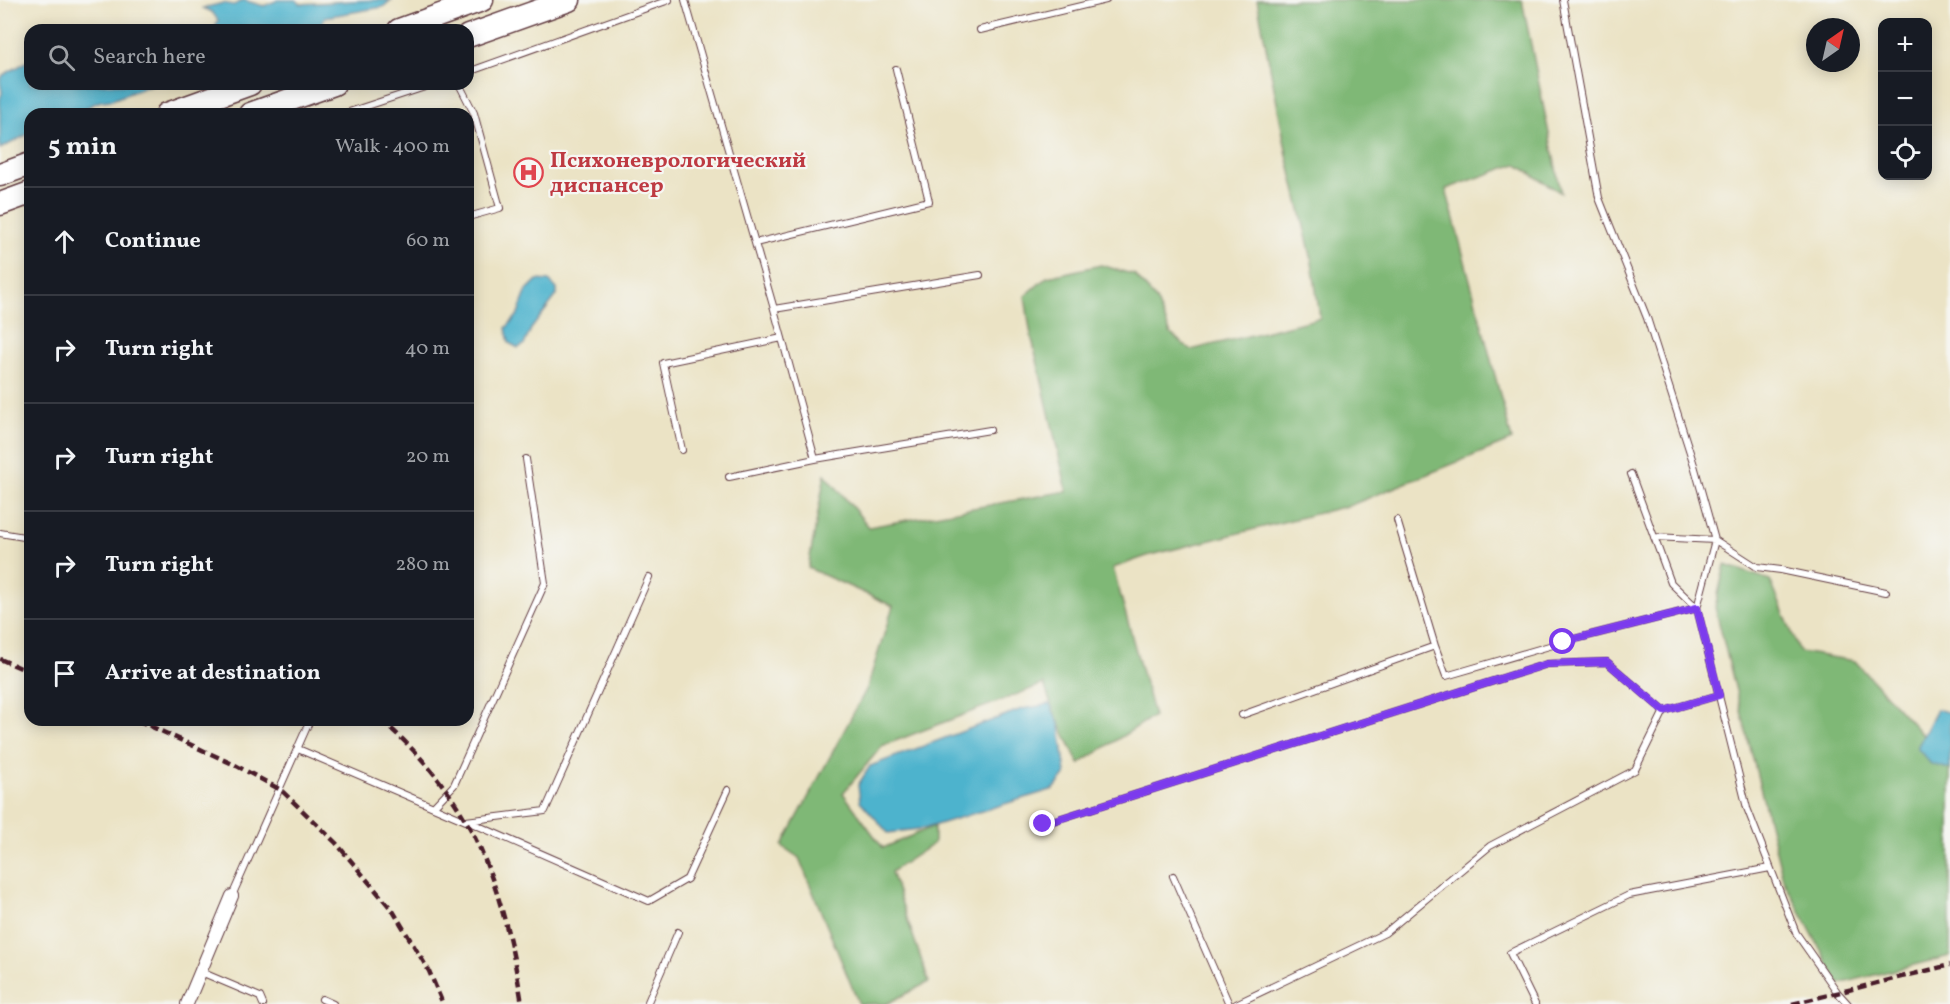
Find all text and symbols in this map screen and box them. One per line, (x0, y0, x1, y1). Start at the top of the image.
north arrow (1806, 18, 1860, 72)
map controls (1878, 18, 1932, 180)
button: + (1878, 18, 1932, 72)
search box (24, 24, 474, 90)
icon: search (45, 41, 78, 74)
text: Search here (93, 42, 206, 73)
button: − (1878, 72, 1932, 126)
button: locate (1878, 126, 1932, 180)
text: 5 min (48, 129, 117, 165)
text: Walk · 400 m (335, 133, 450, 161)
place label: Психоневрологический диспансер (550, 146, 806, 202)
hospital icon: Психоневрологический диспансер (513, 156, 545, 188)
icon: ahead (48, 225, 81, 258)
text: Continue (105, 226, 201, 257)
text: 60 m (406, 227, 450, 255)
icon: right (48, 333, 81, 366)
text: Turn right (105, 334, 213, 365)
text: 40 m (405, 335, 450, 363)
icon: right (48, 441, 81, 474)
text: Turn right (105, 442, 213, 473)
text: 20 m (406, 443, 450, 471)
icon: right (48, 549, 81, 582)
text: Turn right (105, 550, 213, 581)
text: 280 m (395, 551, 450, 579)
route start (1549, 628, 1575, 654)
icon: arrive (48, 657, 81, 690)
text: Arrive at destination (105, 658, 321, 689)
route end (1029, 810, 1055, 836)

